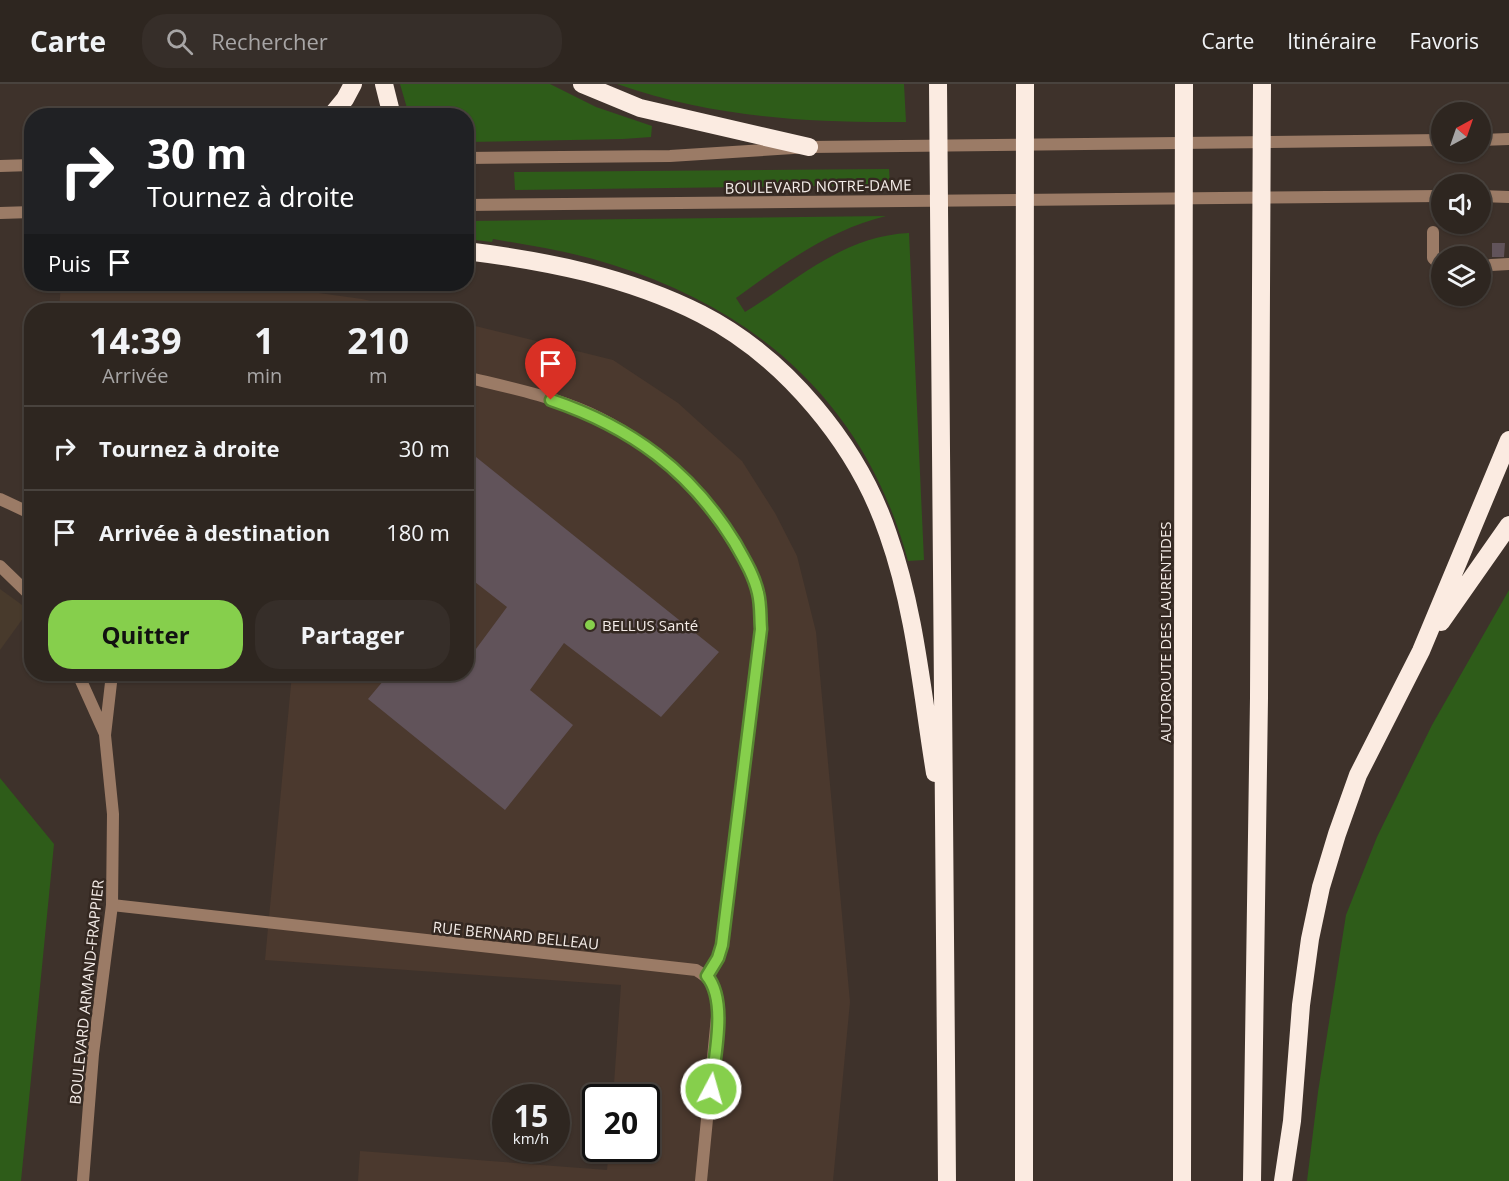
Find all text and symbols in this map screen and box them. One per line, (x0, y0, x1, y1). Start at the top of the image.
search box (142, 14, 562, 68)
text: Carte (30, 22, 106, 60)
icon: search (163, 25, 196, 58)
text: Rechercher (211, 26, 328, 56)
text: Carte (1201, 27, 1254, 55)
text: Itinéraire (1287, 27, 1376, 55)
text: Favoris (1409, 27, 1479, 55)
north arrow (1431, 102, 1491, 162)
map controls (1431, 102, 1491, 306)
text: 30 m (147, 124, 247, 181)
icon: right (48, 132, 126, 210)
street label: BOULEVARD NOTRE-DAME (724, 174, 912, 198)
button: sound (1431, 174, 1491, 234)
text: Tournez à droite (147, 178, 355, 215)
icon: arrive (103, 246, 136, 279)
button: layers (1431, 246, 1491, 306)
text: Puis (48, 248, 91, 278)
text: 14:39 (89, 316, 182, 365)
text: 1 (254, 316, 275, 365)
text: 210 (347, 316, 409, 365)
pin (525, 338, 576, 400)
icon: arrive (534, 347, 567, 380)
text: Arrivée (102, 362, 168, 389)
text: min (246, 362, 282, 389)
text: m (369, 362, 387, 389)
icon: right (48, 432, 81, 465)
text: Tournez à droite (99, 433, 280, 463)
text: 30 m (399, 433, 450, 463)
icon: arrive (48, 516, 81, 549)
text: Arrivée à destination (99, 517, 330, 547)
text: 180 m (386, 517, 450, 547)
street label: AUTOROUTE DES LAURENTIDES (1155, 521, 1175, 743)
button: Quitter (48, 600, 243, 669)
button: Partager (255, 600, 450, 669)
place label: BELLUS Santé (602, 615, 698, 635)
marker: BELLUS Santé (583, 618, 597, 632)
street label: BOULEVARD ARMAND-FRAPPIER (64, 878, 108, 1105)
street label: RUE BERNARD BELLEAU (432, 916, 600, 954)
position arrow (679, 1057, 743, 1121)
speed limit sign: 20 (582, 1084, 660, 1162)
text: 15 (514, 1095, 548, 1136)
text: km/h (513, 1128, 549, 1148)

